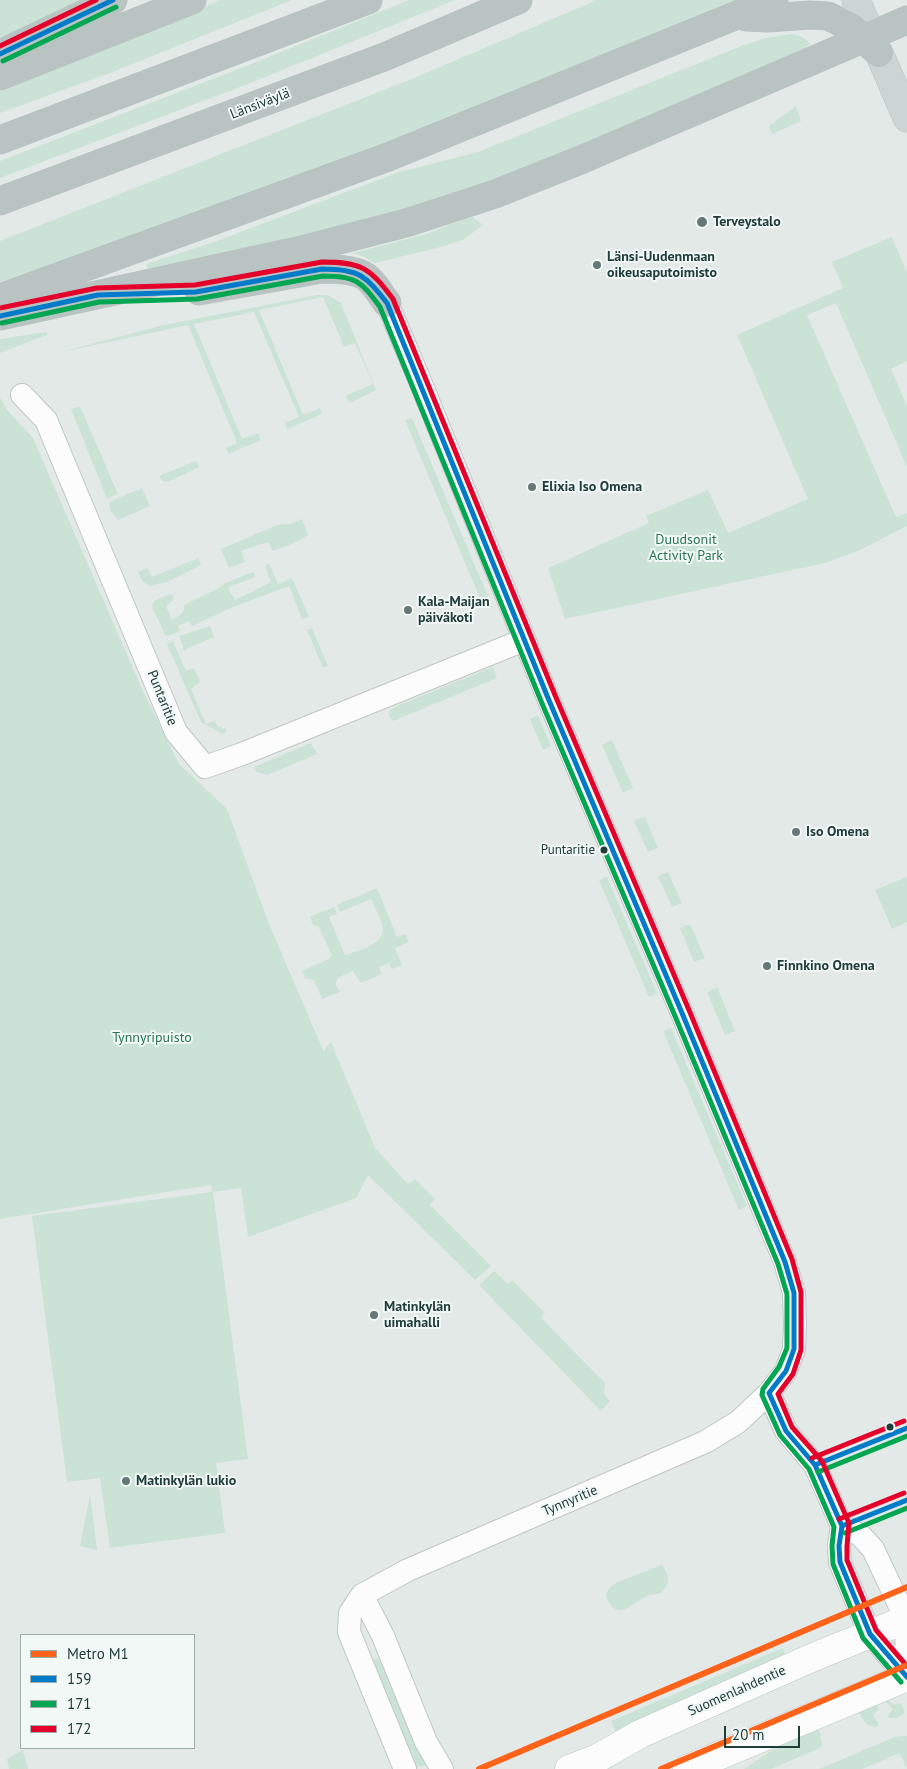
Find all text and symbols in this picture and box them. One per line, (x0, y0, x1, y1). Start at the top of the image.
street label: Länsiväylä (228, 85, 292, 123)
place label: Terveystalo (713, 214, 781, 230)
marker: Terveystalo (695, 215, 709, 229)
place label: Länsi-Uudenmaan oikeusaputoimisto (607, 249, 717, 282)
marker: Länsi-Uudenmaan oikeusaputoimisto (591, 259, 603, 271)
place label: Elixia Iso Omena (542, 479, 642, 495)
marker: Elixia Iso Omena (526, 481, 538, 493)
park label: Duudsonit Activity Park (649, 532, 723, 564)
place label: Kala-Maijan päiväkoti (418, 594, 490, 626)
marker: Kala-Maijan päiväkoti (402, 604, 414, 616)
street label: Puntaritie (143, 668, 181, 728)
place label: Iso Omena (806, 824, 869, 840)
marker: Iso Omena (790, 826, 802, 838)
place label: Puntaritie (541, 842, 595, 858)
marker: Puntaritie (599, 845, 609, 855)
place label: Finnkino Omena (777, 958, 875, 974)
marker: Finnkino Omena (761, 960, 773, 972)
park label: Tynnyripuisto (112, 1030, 192, 1046)
place label: Matinkylän uimahalli (384, 1299, 451, 1331)
marker: Matinkylän uimahalli (368, 1309, 380, 1321)
unlabelled marker (885, 1422, 895, 1432)
place label: Matinkylän lukio (136, 1473, 236, 1489)
marker: Matinkylän lukio (120, 1475, 132, 1487)
street label: Tynnyritie (540, 1482, 600, 1520)
legend (20, 1634, 195, 1749)
text: Metro M1 (67, 1644, 129, 1663)
street label: Suomenlahdentie (686, 1662, 788, 1720)
text: 159 (67, 1669, 92, 1688)
text: 171 (67, 1694, 92, 1713)
scale bar (727, 1716, 803, 1748)
text: 172 (67, 1719, 92, 1738)
text: 20 m (732, 1725, 765, 1744)

